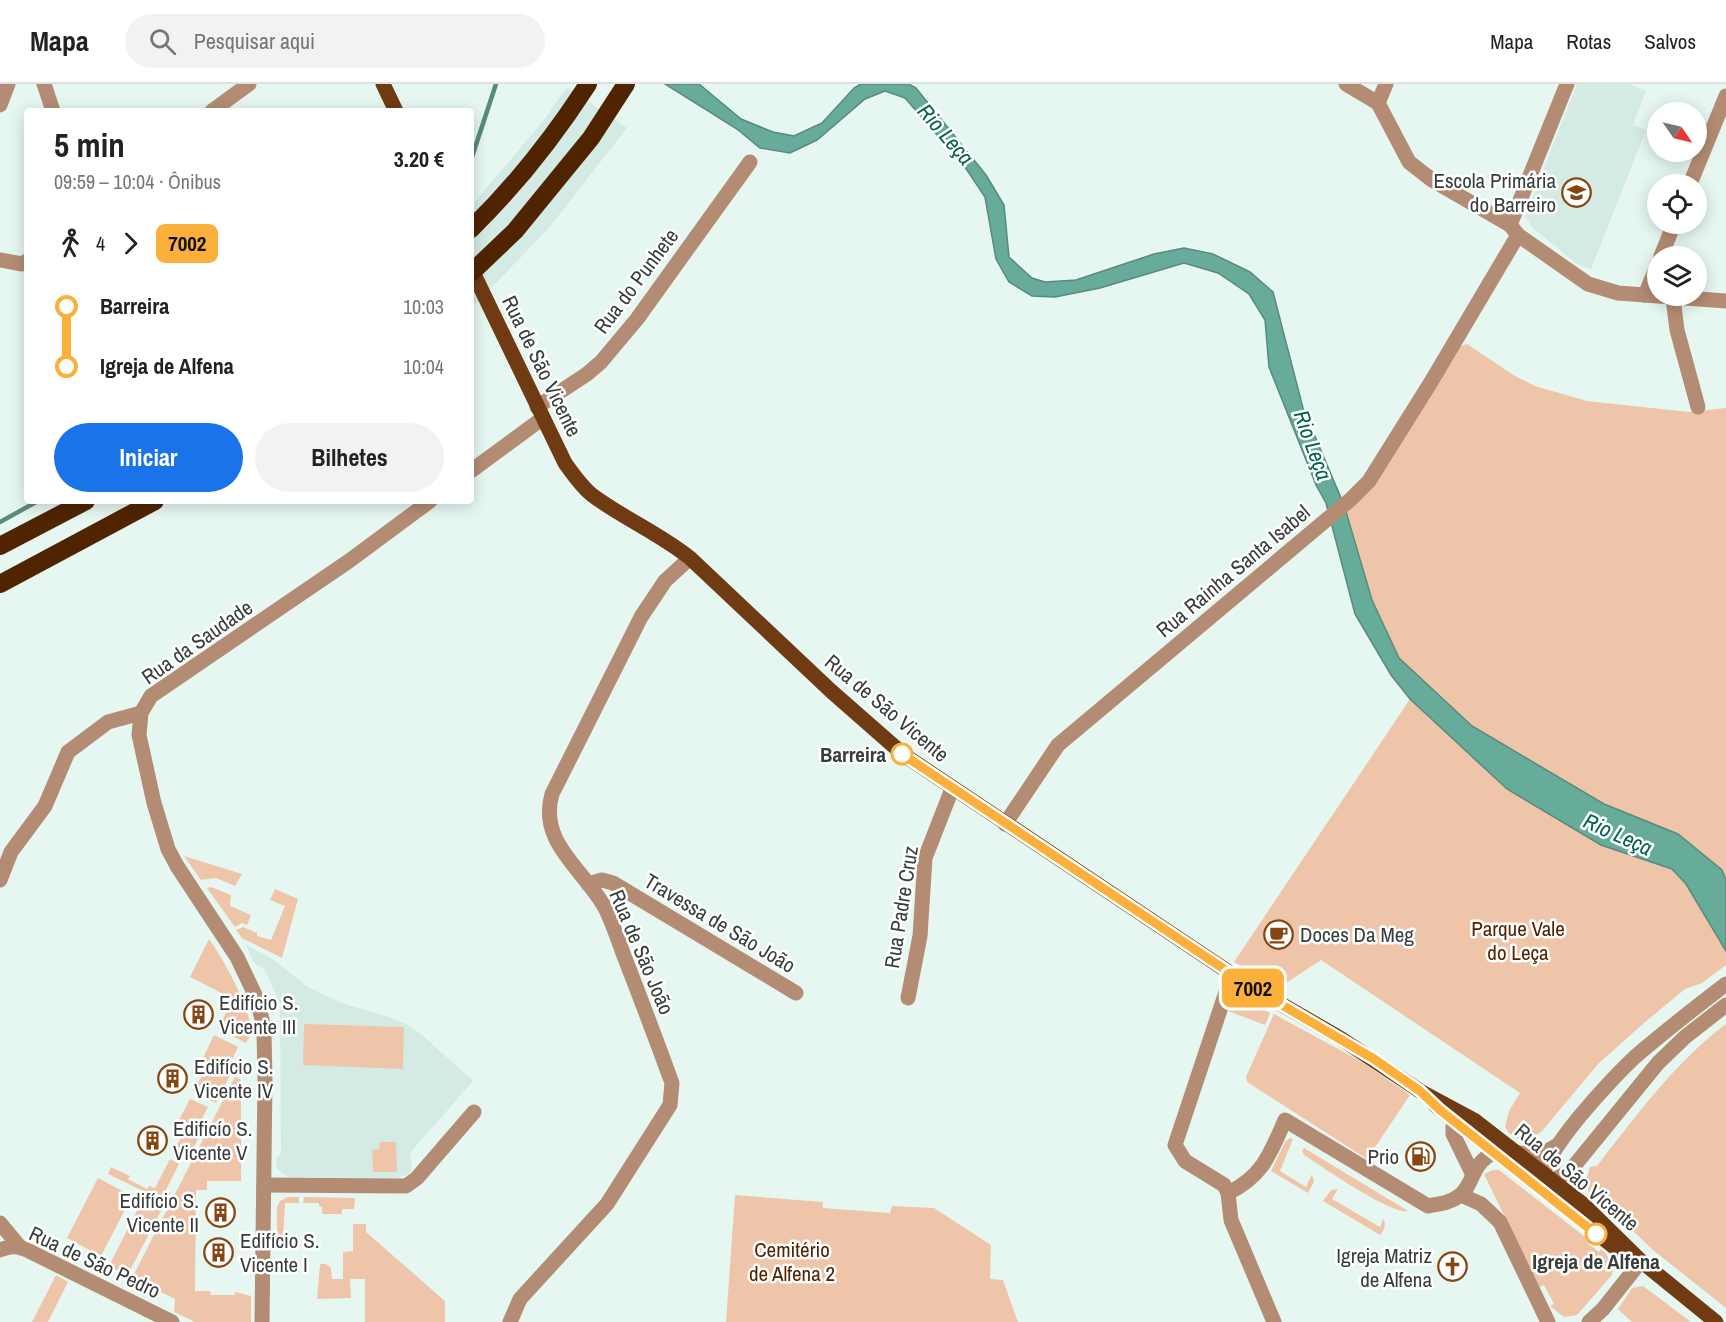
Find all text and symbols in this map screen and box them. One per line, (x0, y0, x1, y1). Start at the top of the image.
search box (125, 14, 545, 68)
text: Mapa (30, 22, 89, 60)
icon: search (146, 25, 179, 58)
text: Pesquisar aqui (194, 26, 315, 56)
text: Mapa (1490, 27, 1533, 56)
text: Rotas (1566, 27, 1611, 56)
text: Salvos (1644, 27, 1696, 56)
water label: Rio Leça (911, 97, 981, 171)
north arrow (1647, 102, 1707, 162)
map controls (1647, 102, 1707, 306)
text: 5 min (54, 123, 125, 167)
text: 3.20 € (394, 144, 444, 174)
place label: Escola Primária do Barreiro (1434, 166, 1556, 219)
text: 09:59 – 10:04 · Ônibus (54, 168, 221, 195)
button: locate (1647, 174, 1707, 234)
school or university icon: Escola Primária do Barreiro (1561, 176, 1593, 208)
street label: Rua do Punhete (587, 223, 685, 339)
icon: walk (54, 227, 87, 260)
icon: forward (114, 227, 147, 260)
text: 7002 (168, 229, 206, 258)
text: 4 (96, 230, 105, 257)
button: layers (1647, 246, 1707, 306)
street label: Rua de São Vicente (495, 290, 589, 442)
text: Barreira (100, 291, 169, 321)
text: 10:03 (403, 293, 444, 320)
text: Igreja de Alfena (100, 351, 234, 381)
text: 10:04 (403, 353, 444, 380)
water label: Rio Leça (1287, 406, 1339, 484)
button: Iniciar (54, 423, 243, 492)
button: Bilhetes (255, 423, 444, 492)
street label: Rua Rainha Santa Isabel (1150, 498, 1316, 644)
street label: Rua da Saudade (136, 593, 258, 691)
street label: Rua de São Vicente (819, 647, 955, 769)
place label: Barreira (820, 740, 886, 769)
marker: Barreira (891, 743, 913, 765)
water label: Rio Leça (1579, 806, 1657, 862)
street label: Rua Padre Cruz (877, 843, 925, 970)
street label: Travessa de São João (639, 866, 801, 980)
street label: Rua de São João (603, 885, 681, 1019)
park label: Parque Vale do Leça (1471, 914, 1565, 967)
cafe icon: Doces Da Meg (1263, 918, 1295, 950)
place label: Doces Da Meg (1300, 920, 1414, 949)
line badge: 7002 (1211, 968, 1295, 1008)
text: 7002 (1234, 974, 1272, 1003)
place label: Edifício S. Vicente III (219, 988, 298, 1041)
building icon: Edifício S. Vicente III (182, 998, 214, 1030)
place label: Edifício S. Vicente IV (194, 1052, 274, 1105)
building icon: Edifício S. Vicente IV (157, 1062, 189, 1094)
place label: Edificío S. Vicente V (173, 1114, 252, 1167)
street label: Rua de São Vicente (1509, 1116, 1645, 1238)
building icon: Edificío S. Vicente V (136, 1124, 168, 1156)
fuel station icon: Prio (1404, 1140, 1436, 1172)
place label: Prio (1367, 1142, 1399, 1171)
place label: Edifício S. Vicente II (120, 1186, 199, 1239)
building icon: Edifício S. Vicente II (204, 1196, 236, 1228)
street label: Rua de São Pedro (25, 1219, 165, 1305)
marker: Igreja de Alfena (1585, 1223, 1607, 1245)
place label: Edifício S. Vicente I (240, 1226, 319, 1279)
park label: Cemitério de Alfena 2 (749, 1235, 835, 1288)
building icon: Edifício S. Vicente I (203, 1236, 235, 1268)
place label: Igreja Matriz de Alfena (1336, 1241, 1432, 1294)
place label: Igreja de Alfena (1532, 1247, 1660, 1276)
church icon: Igreja Matriz de Alfena (1437, 1251, 1469, 1283)

